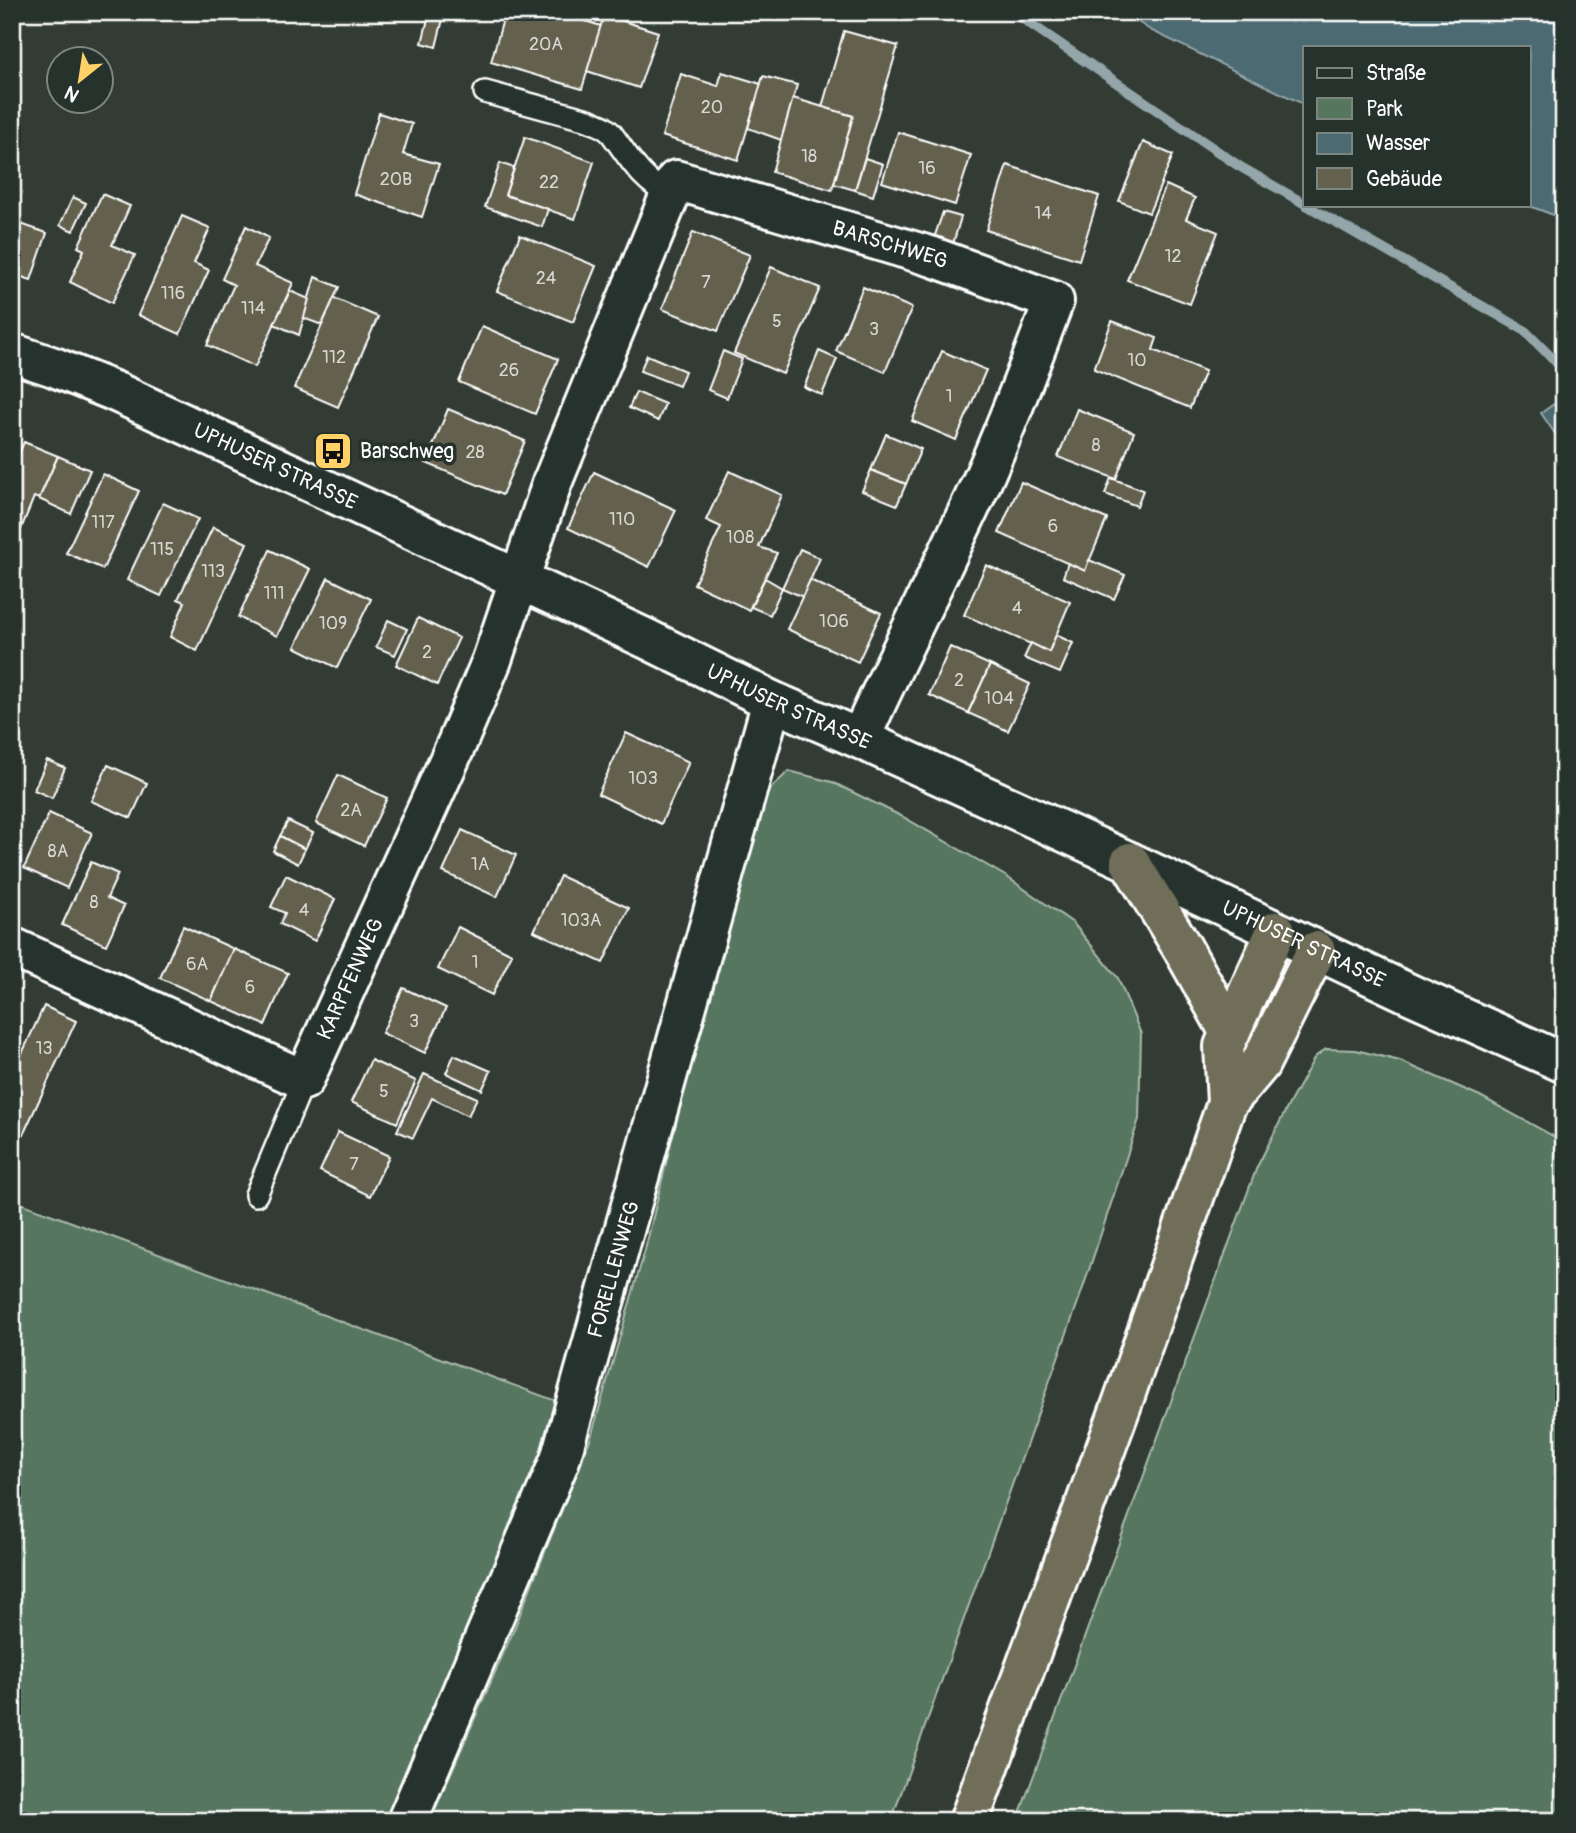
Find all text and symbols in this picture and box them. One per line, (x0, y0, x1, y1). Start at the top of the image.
house number: 20A (529, 33, 563, 56)
north arrow (46, 46, 116, 116)
legend (1303, 46, 1530, 206)
text: Straße (1366, 60, 1426, 87)
text: N (60, 80, 84, 107)
house number: 20 (701, 96, 723, 119)
text: Park (1366, 96, 1403, 123)
text: Wasser (1366, 130, 1431, 157)
house number: 18 (801, 145, 817, 168)
house number: 16 (918, 157, 936, 180)
text: Gebäude (1366, 166, 1443, 193)
house number: 20B (380, 168, 412, 191)
house number: 22 (539, 171, 559, 194)
house number: 14 (1034, 202, 1052, 225)
street label: BARSCHWEG (829, 215, 951, 275)
house number: 12 (1164, 245, 1182, 268)
house number: 24 (536, 267, 557, 290)
house number: 7 (701, 271, 711, 294)
house number: 116 (161, 282, 185, 305)
house number: 114 (241, 297, 266, 320)
house number: 5 (772, 310, 782, 333)
house number: 3 (869, 318, 879, 341)
house number: 112 (322, 346, 346, 369)
house number: 10 (1127, 349, 1147, 372)
house number: 26 (499, 359, 519, 382)
house number: 1 (945, 385, 953, 408)
street label: UPHUSER STRASSE (189, 417, 362, 516)
bus stop icon: Barschweg (312, 430, 354, 472)
house number: 8 (1091, 434, 1101, 457)
place label: Barschweg (360, 438, 454, 465)
house number: 28 (465, 441, 485, 464)
house number: 110 (609, 508, 635, 531)
house number: 117 (91, 511, 115, 534)
house number: 6 (1048, 515, 1058, 538)
house number: 108 (726, 526, 754, 549)
house number: 115 (150, 538, 174, 561)
house number: 113 (201, 560, 225, 583)
house number: 111 (263, 582, 285, 605)
house number: 4 (1012, 597, 1023, 620)
house number: 106 (819, 610, 849, 633)
house number: 109 (319, 612, 347, 635)
house number: 2 (422, 641, 432, 664)
street label: UPHUSER STRASSE (702, 658, 875, 756)
house number: 2 (954, 669, 964, 692)
house number: 104 (984, 687, 1014, 710)
house number: 103 (628, 767, 658, 790)
house number: 2A (340, 799, 362, 822)
house number: 8A (48, 840, 69, 863)
house number: 1A (471, 853, 490, 876)
house number: 8 (89, 891, 99, 914)
street label: UPHUSER STRASSE (1217, 894, 1390, 995)
house number: 4 (299, 899, 310, 922)
house number: 103A (560, 909, 602, 932)
street label: KARPFENWEG (311, 914, 390, 1044)
house number: 1 (471, 951, 479, 974)
house number: 6A (186, 953, 208, 976)
house number: 6 (245, 976, 255, 999)
house number: 3 (409, 1010, 419, 1033)
house number: 13 (35, 1037, 53, 1060)
house number: 5 (379, 1080, 389, 1103)
house number: 7 (349, 1153, 359, 1176)
street label: FORELLENWEG (582, 1198, 646, 1341)

